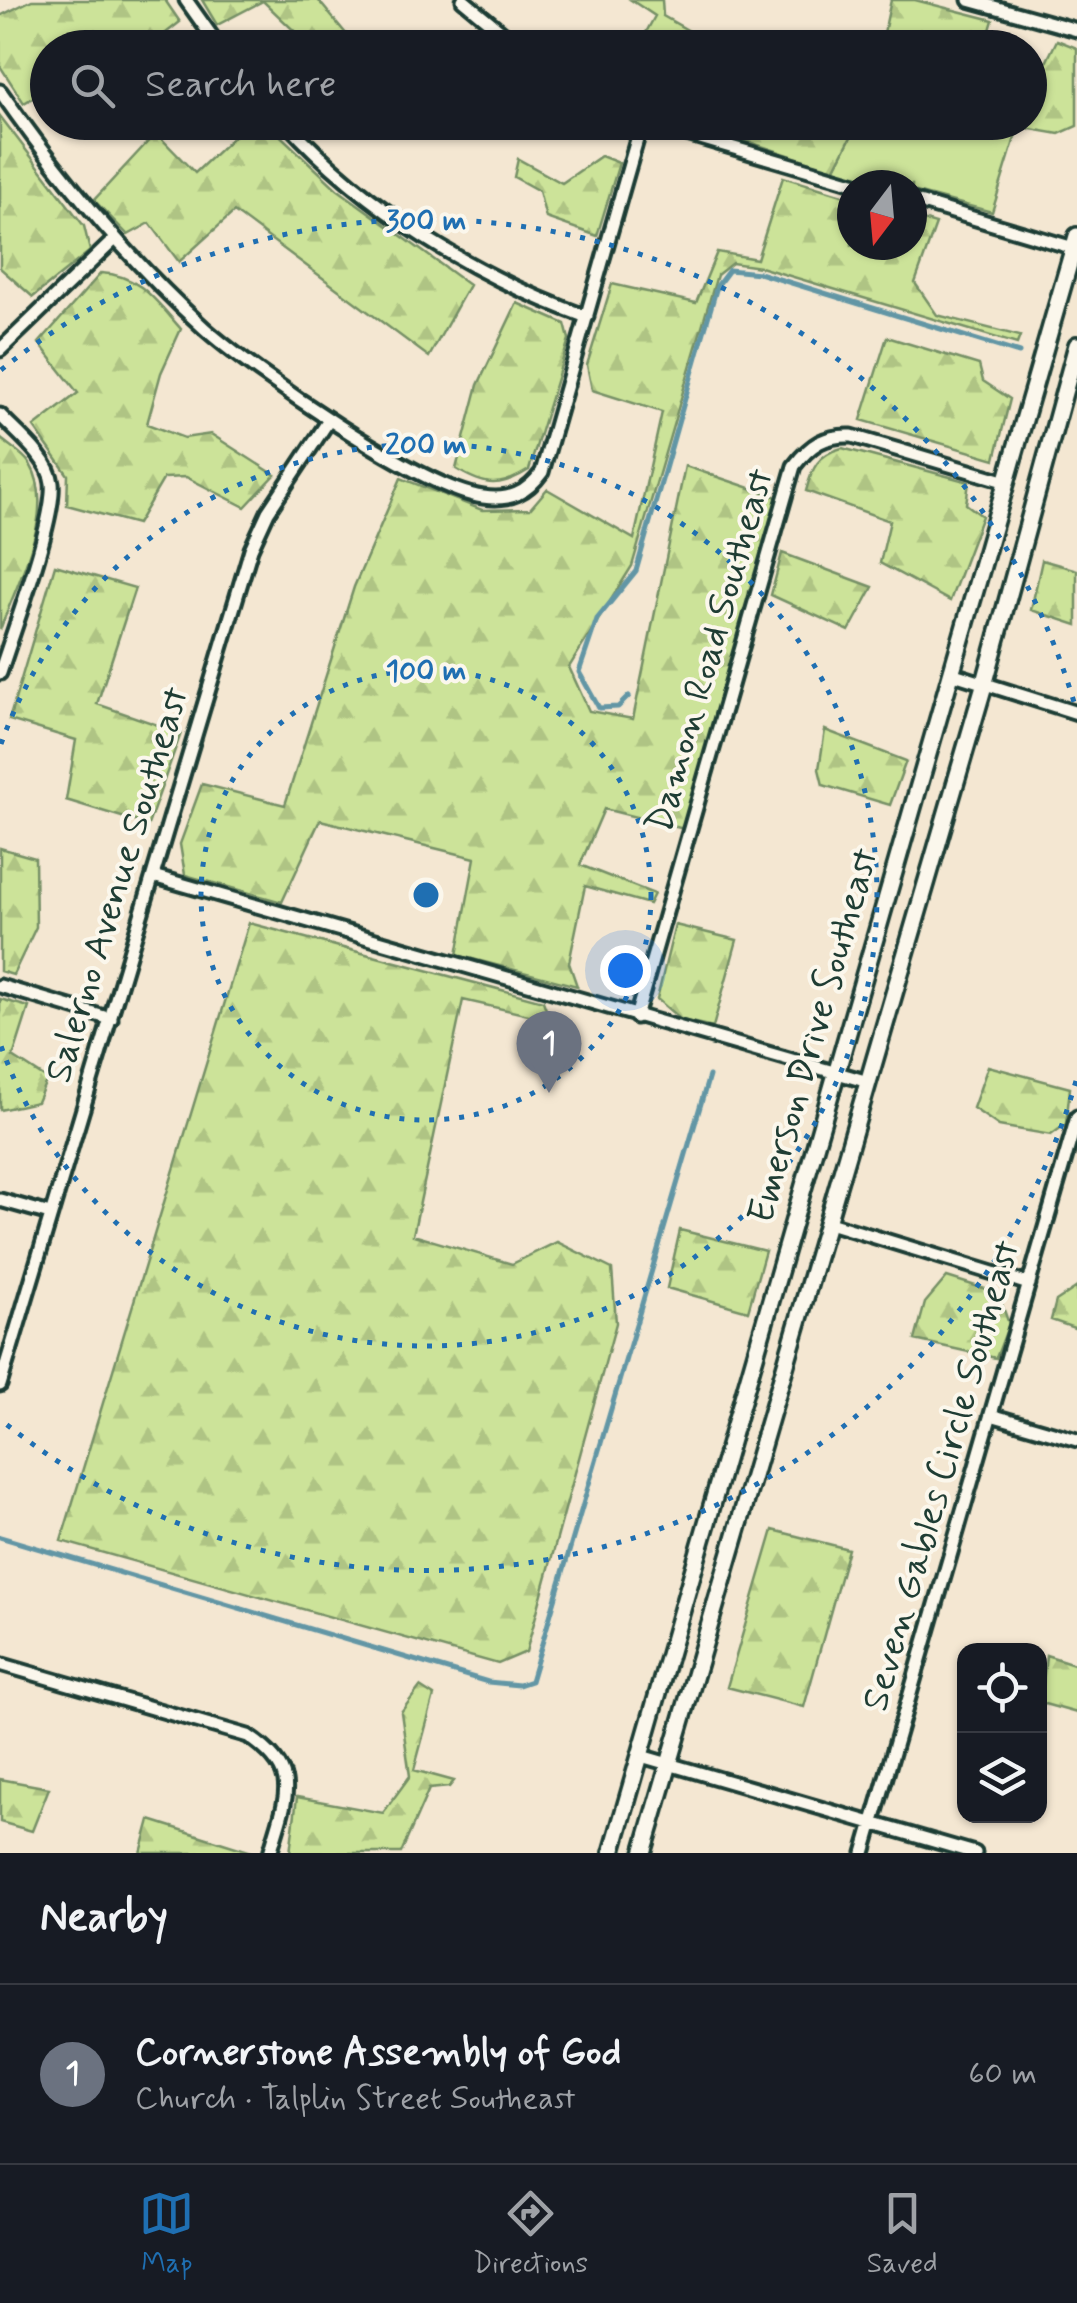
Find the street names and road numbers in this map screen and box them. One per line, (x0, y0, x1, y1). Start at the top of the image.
street label: Damon Road Southeast (636, 463, 786, 839)
street label: Salerno Avenue Southeast (34, 681, 202, 1089)
street label: Emerson Drive Southeast (737, 843, 891, 1229)
street label: Seven Gables Circle Southeast (851, 1235, 1033, 1717)

